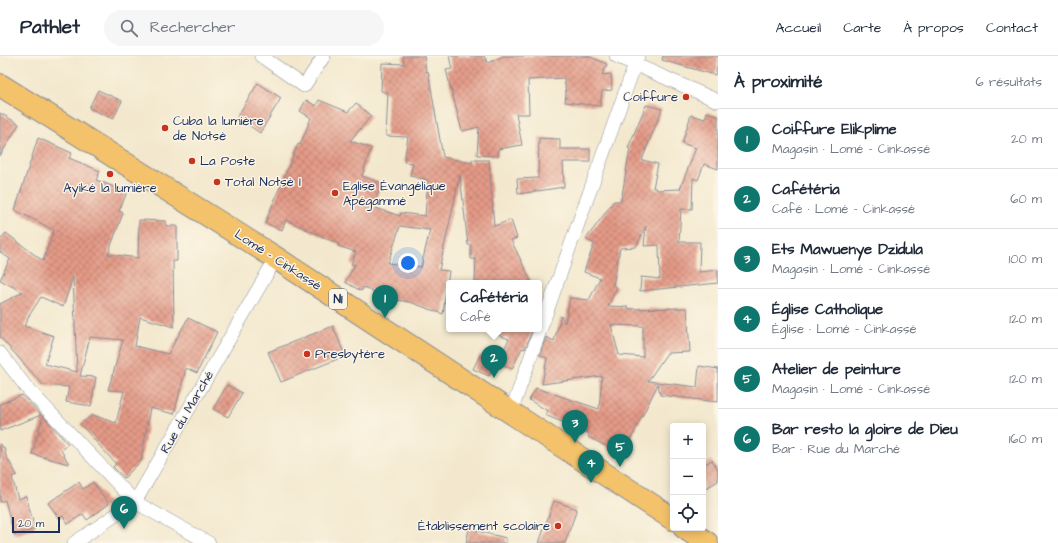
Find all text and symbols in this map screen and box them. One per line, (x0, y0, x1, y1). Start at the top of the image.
search box (104, 10, 384, 46)
text: Pathlet (20, 14, 80, 41)
icon: search (118, 17, 140, 39)
text: Rechercher (150, 17, 235, 38)
text: Accueil (776, 18, 821, 38)
text: Carte (843, 18, 881, 38)
text: À propos (903, 18, 964, 38)
text: Contact (986, 18, 1038, 38)
text: À proximité (734, 70, 823, 94)
text: 6 résultats (976, 73, 1042, 91)
place label: Coiffure (623, 88, 678, 106)
marker: Coiffure (681, 92, 691, 102)
place label: Cuba la lumière de Notsè (173, 112, 264, 145)
text: Coiffure Elikplime (772, 119, 897, 140)
marker: Cuba la lumière de Notsè (160, 123, 170, 133)
text: 1 (746, 130, 748, 148)
text: 20 m (1011, 130, 1042, 148)
text: Magasin · Lomé - Cinkassé (772, 140, 930, 158)
place label: La Poste (200, 152, 255, 170)
marker: La Poste (187, 156, 197, 166)
marker: Ayiké la lumière (105, 169, 115, 179)
place label: Total Notsè I (225, 173, 301, 191)
marker: Total Notsè I (212, 177, 222, 187)
place label: Eglise Évangélique Apégammé (343, 177, 446, 211)
place label: Ayiké la lumière (63, 179, 157, 198)
text: Cafétéria (772, 179, 840, 200)
marker: Eglise Évangélique Apégammé (330, 188, 340, 198)
text: 2 (743, 190, 751, 208)
text: 60 m (1010, 190, 1042, 208)
text: Café · Lomé - Cinkassé (772, 200, 915, 218)
street label: Lomé - Cinkassé (231, 225, 325, 295)
text: Ets Mawuenye Dzidula (772, 239, 923, 260)
text: 3 (744, 250, 750, 268)
text: 100 m (1009, 250, 1042, 268)
your location (398, 253, 418, 273)
text: Magasin · Lomé - Cinkassé (772, 260, 930, 278)
popup (446, 280, 542, 332)
pin: 1 (372, 285, 398, 318)
text: Cafétéria (460, 287, 528, 308)
road number: N1 (329, 289, 347, 309)
text: Église Catholique (772, 299, 883, 320)
text: Café (460, 308, 491, 326)
text: 4 (743, 310, 751, 328)
text: 120 m (1009, 310, 1042, 328)
text: Église · Lomé - Cinkassé (772, 320, 916, 338)
place label: Presbytère (315, 345, 385, 364)
pin: 2 (481, 345, 507, 378)
marker: Presbytère (302, 349, 312, 359)
text: Atelier de peinture (772, 359, 901, 380)
street label: Rue du Marché (156, 367, 218, 457)
text: 5 (742, 370, 752, 388)
text: 120 m (1009, 370, 1042, 388)
text: Magasin · Lomé - Cinkassé (772, 380, 930, 398)
pin: 3 (562, 410, 588, 443)
text: Bar resto la gloire de Dieu (772, 419, 958, 440)
map controls (670, 423, 706, 531)
button: + (670, 423, 706, 459)
text: 6 (743, 430, 751, 448)
text: 160 m (1009, 430, 1042, 448)
pin: 5 (607, 434, 633, 467)
text: Bar · Rue du Marché (772, 440, 900, 458)
pin: 4 (578, 450, 604, 483)
button: − (670, 459, 706, 495)
button: locate (670, 495, 706, 531)
pin: 6 (111, 496, 137, 529)
scale bar (12, 515, 60, 534)
text: 20 m (18, 516, 44, 531)
place label: Établissement scolaire (418, 517, 550, 535)
marker: Établissement scolaire (553, 521, 563, 531)

